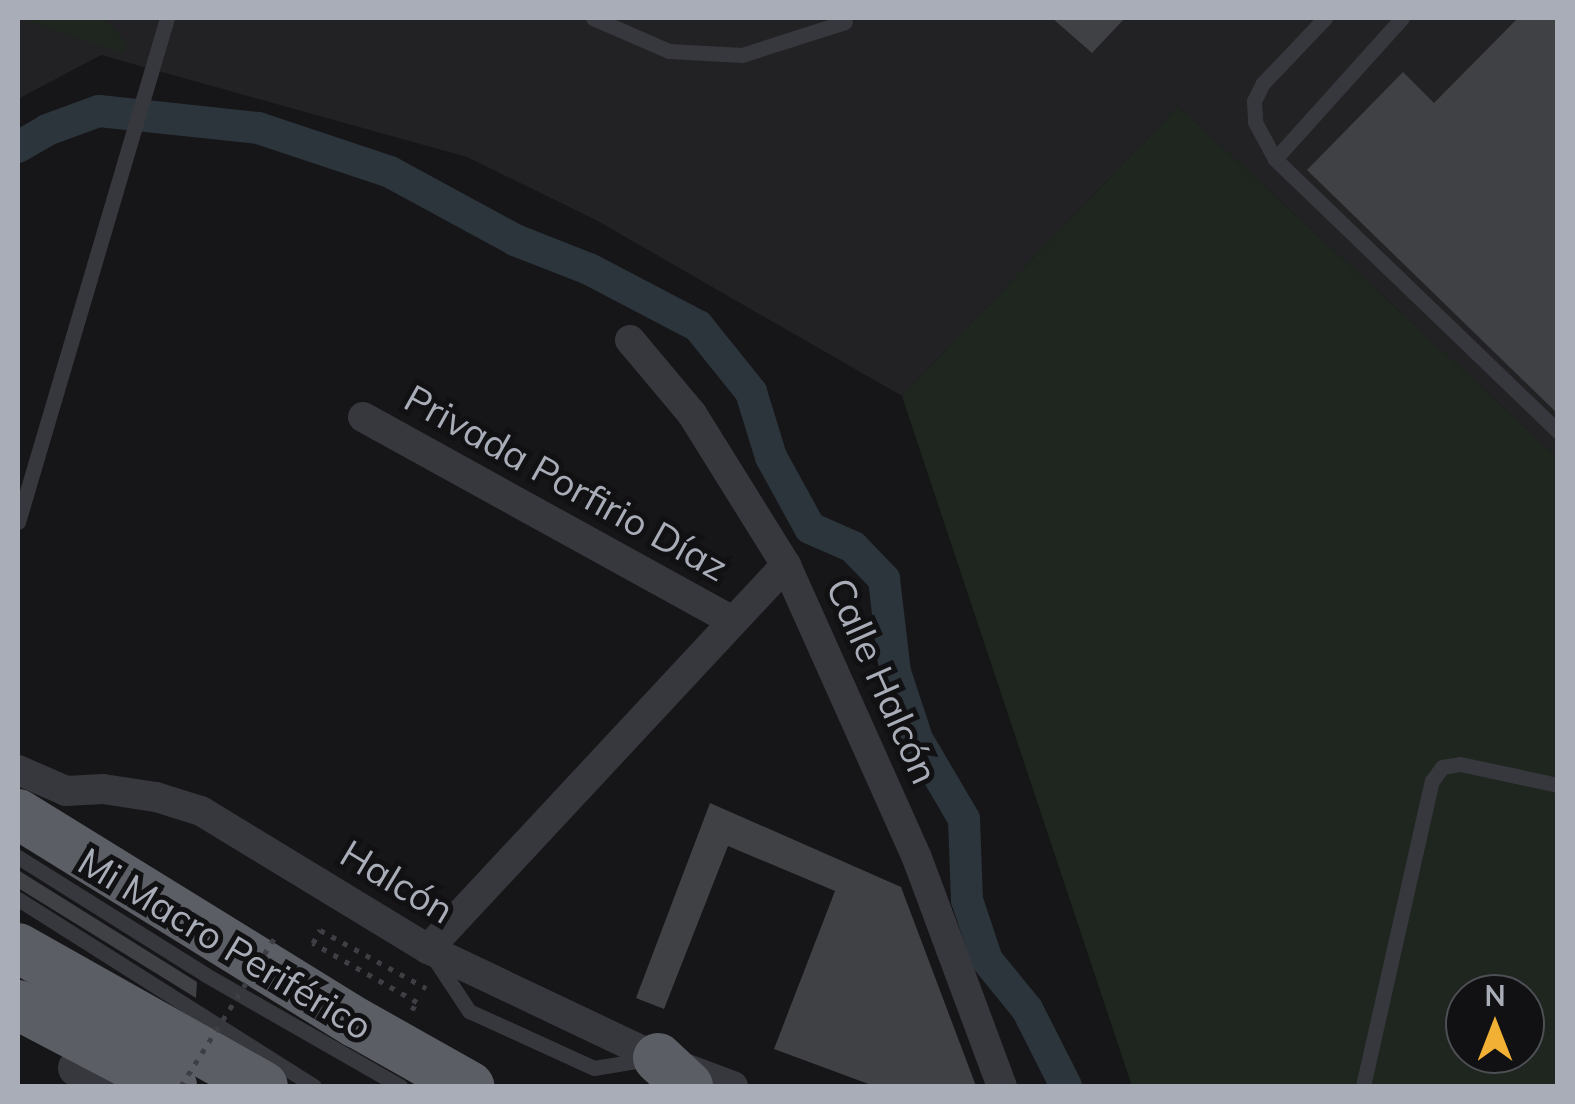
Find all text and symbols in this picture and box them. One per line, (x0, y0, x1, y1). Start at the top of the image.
street label: Privada Porfirio Díaz (397, 375, 735, 591)
street label: Calle Halcón (816, 571, 948, 791)
street label: Halcón (332, 831, 462, 933)
street label: Mi Macro Periférico (70, 838, 380, 1050)
north arrow (1445, 974, 1545, 1074)
text: N (1484, 978, 1506, 1013)

